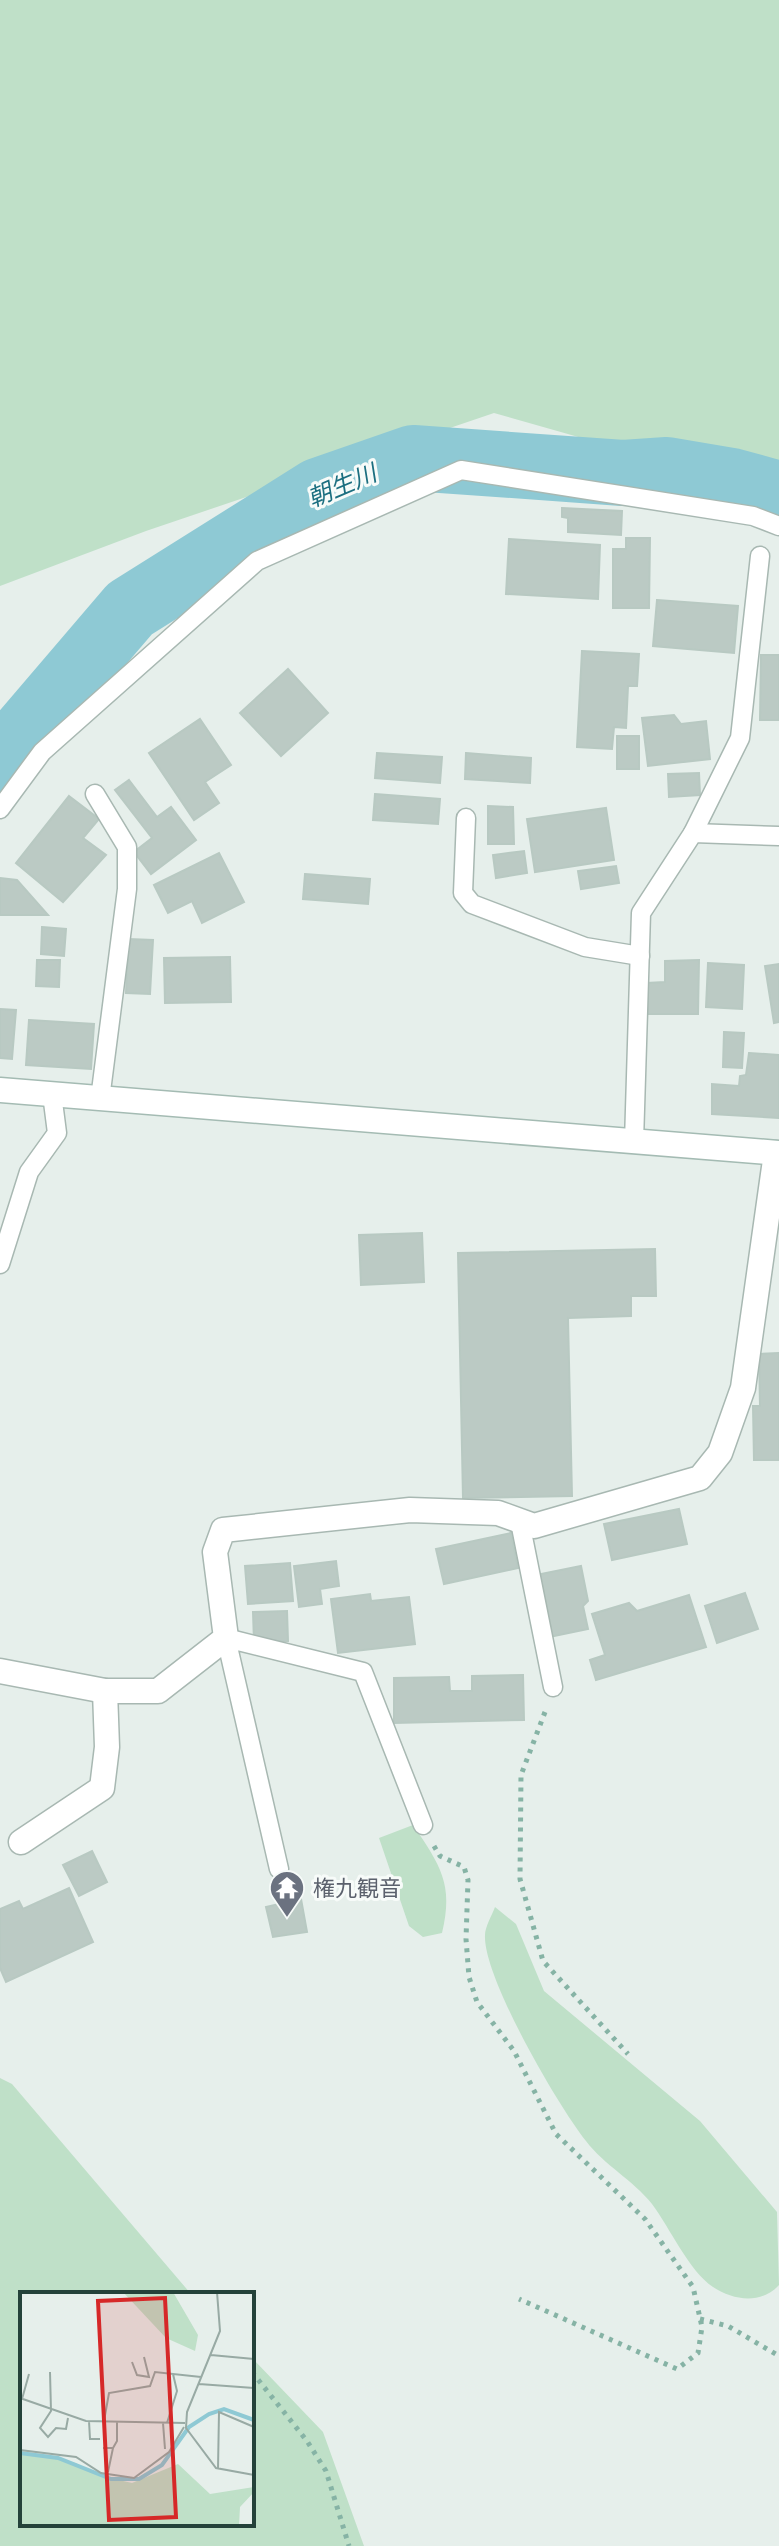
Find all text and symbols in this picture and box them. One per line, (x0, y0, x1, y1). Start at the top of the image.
water label: 朝生川 (303, 458, 383, 512)
temple icon: 権九観音 (268, 1869, 306, 1919)
place label: 権九観音 (313, 1876, 401, 1901)
inset map (20, 2292, 254, 2526)

